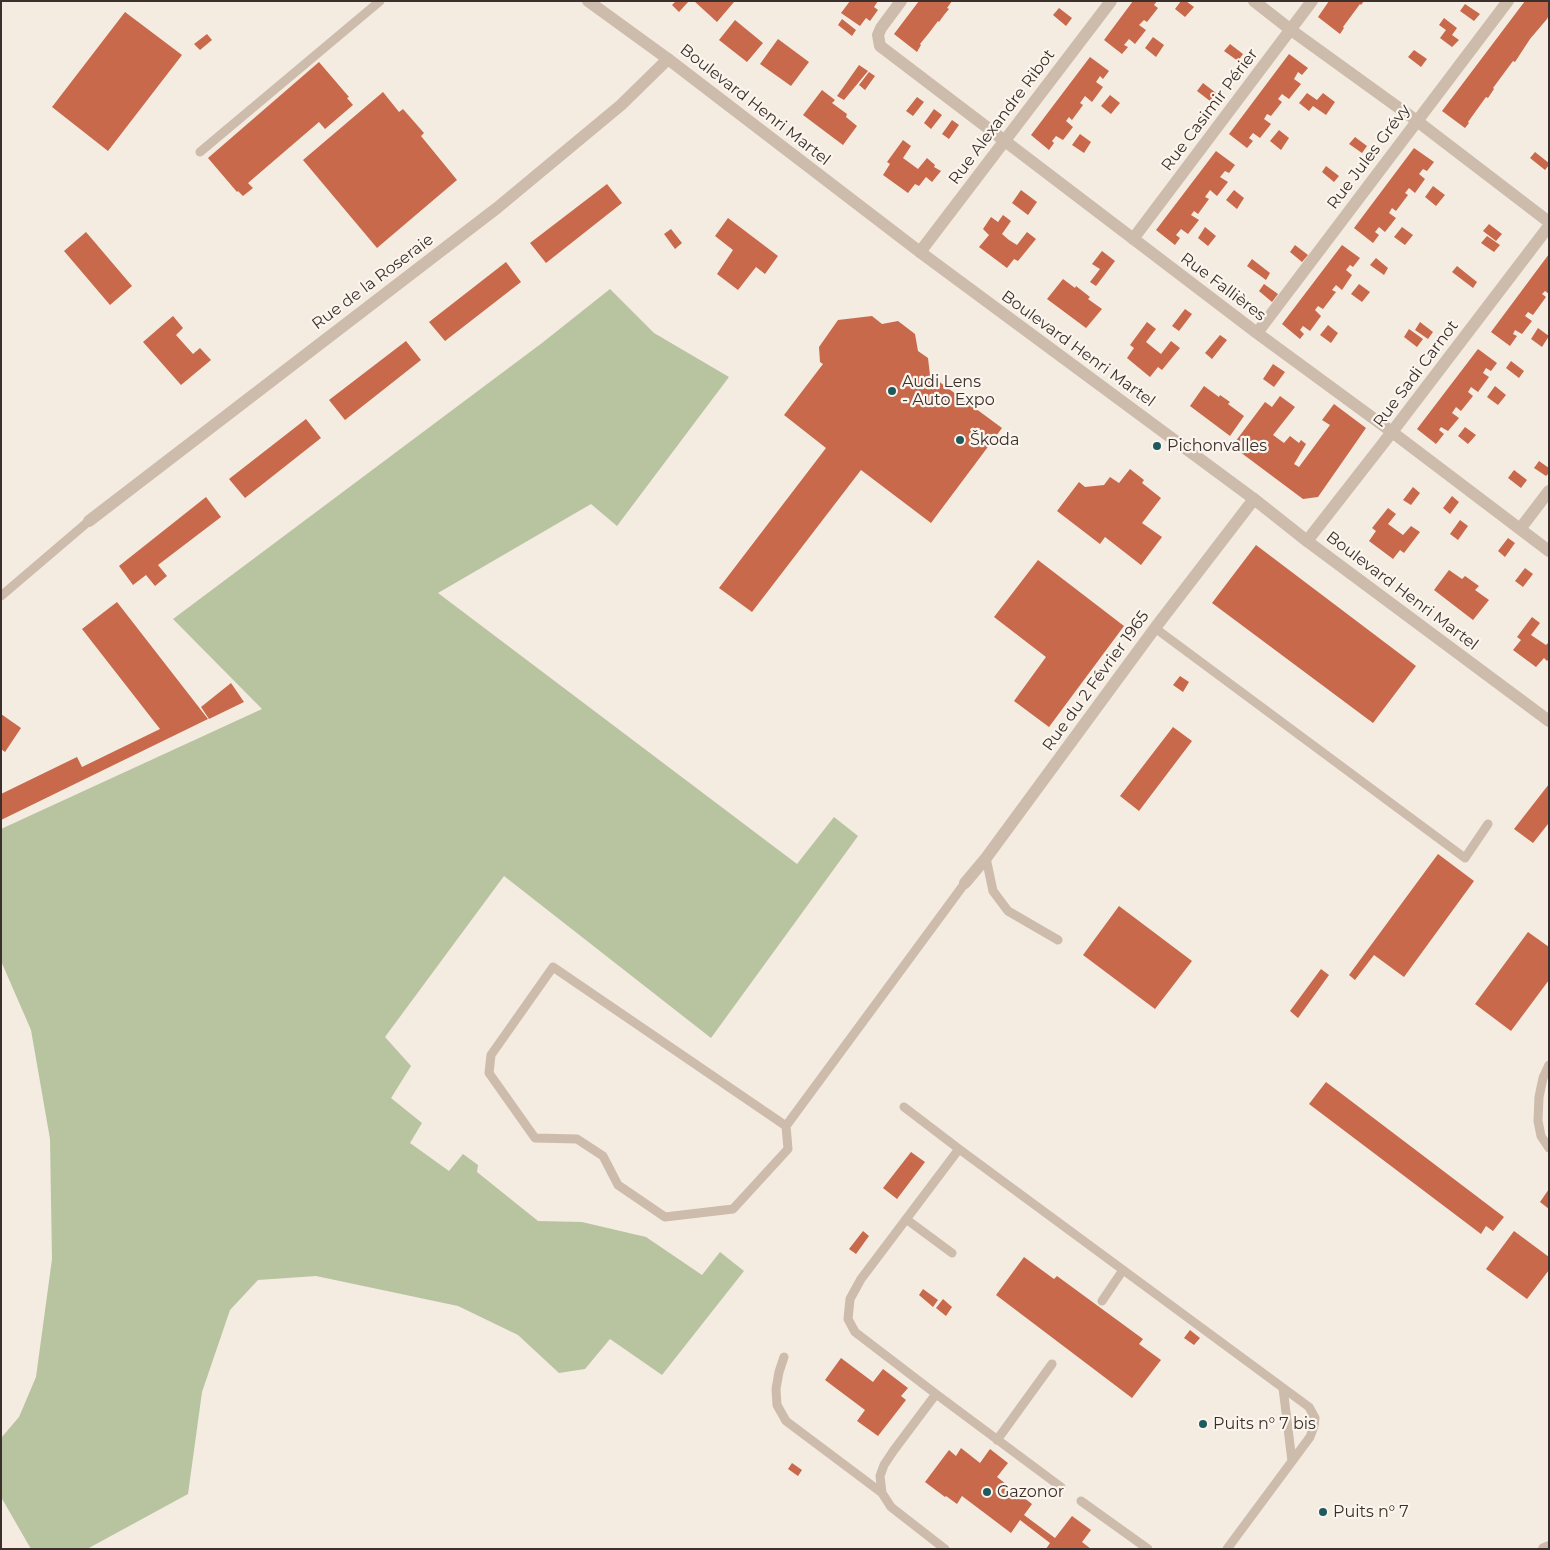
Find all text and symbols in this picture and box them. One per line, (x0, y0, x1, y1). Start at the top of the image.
street label: Boulevard Henri Martel (676, 40, 834, 170)
street label: Rue Casimir Périer (1158, 45, 1262, 175)
street label: Rue Alexandre Ribot (945, 46, 1059, 188)
street label: Rue Jules Grévy (1323, 101, 1415, 213)
street label: Rue de la Roseraie (308, 230, 438, 334)
street label: Rue Fallières (1177, 249, 1269, 325)
street label: Boulevard Henri Martel (997, 287, 1159, 411)
street label: Rue Sadi Carnot (1369, 317, 1463, 431)
place label: Audi Lens - Auto Expo (902, 372, 995, 410)
marker: Audi Lens - Auto Expo (886, 385, 898, 397)
place label: Škoda (970, 430, 1019, 450)
marker: Škoda (954, 434, 966, 446)
place label: Pichonvalles (1167, 436, 1267, 456)
marker: Pichonvalles (1151, 440, 1163, 452)
street label: Boulevard Henri Martel (1322, 528, 1482, 654)
street label: Rue du 2 Février 1965 (1039, 607, 1153, 755)
place label: Puits n° 7 bis (1213, 1414, 1316, 1434)
marker: Puits n° 7 bis (1197, 1418, 1209, 1430)
place label: Gazonor (997, 1482, 1064, 1502)
marker: Gazonor (981, 1486, 993, 1498)
place label: Puits n° 7 (1333, 1502, 1409, 1522)
marker: Puits n° 7 (1317, 1506, 1329, 1518)

